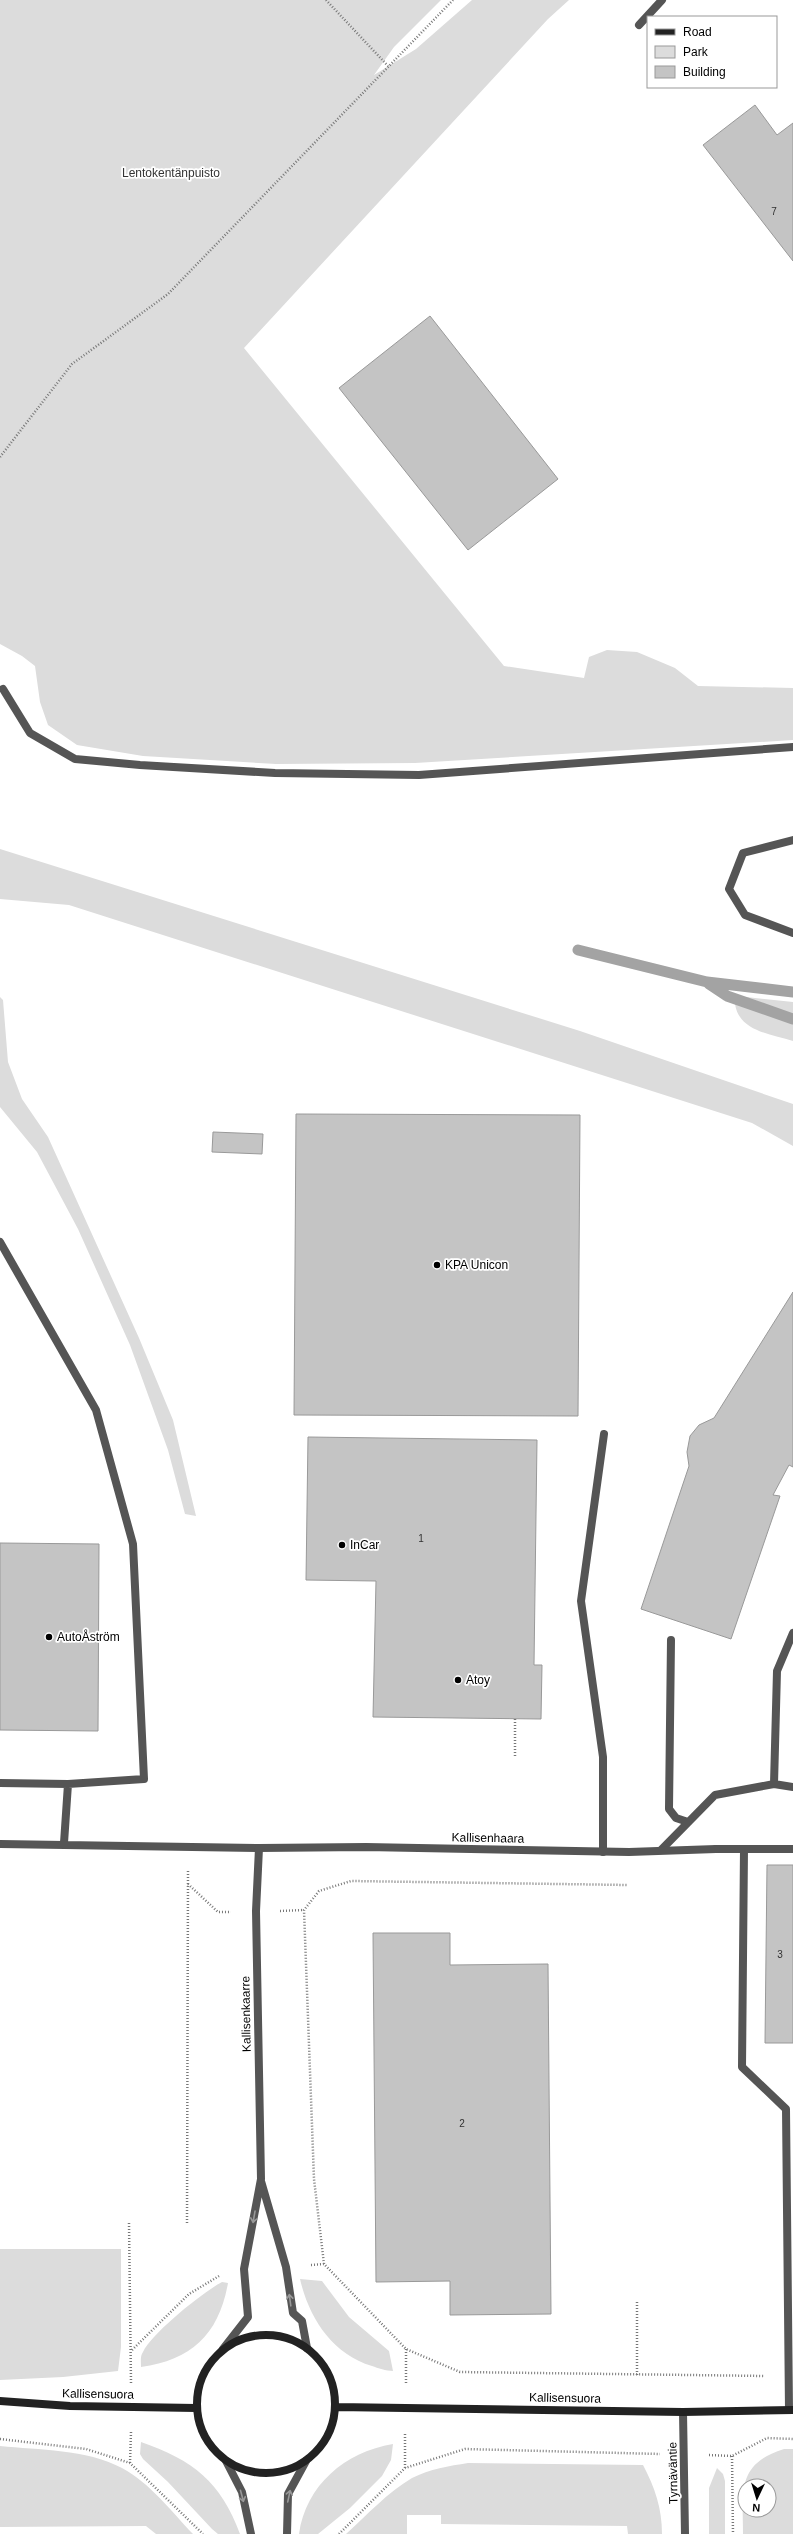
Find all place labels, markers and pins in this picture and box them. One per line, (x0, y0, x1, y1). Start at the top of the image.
place label: KPA Unicon (445, 1258, 508, 1272)
marker: KPA Unicon (432, 1260, 442, 1270)
place label: InCar (350, 1538, 379, 1552)
marker: InCar (337, 1540, 347, 1550)
place label: AutoÅström (57, 1629, 120, 1644)
marker: AutoÅström (44, 1632, 54, 1642)
place label: Atoy (466, 1673, 490, 1687)
marker: Atoy (453, 1675, 463, 1685)

